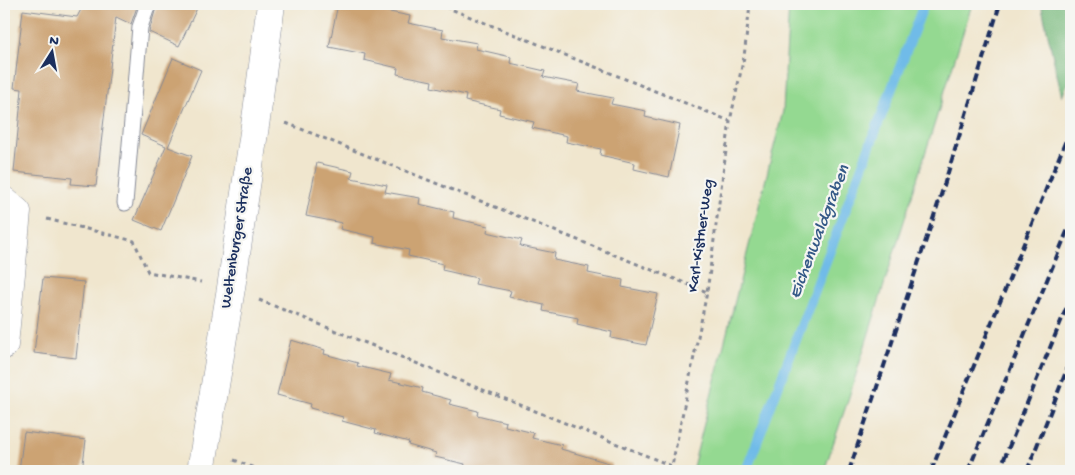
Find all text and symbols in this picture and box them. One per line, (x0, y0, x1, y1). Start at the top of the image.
north arrow (28, 28, 78, 78)
text: N (48, 32, 60, 51)
water label: Eichenwaldgraben (785, 162, 855, 302)
street label: Weltenburger Straße (217, 165, 259, 310)
street label: Karl-Kistner-Weg (685, 178, 719, 294)

